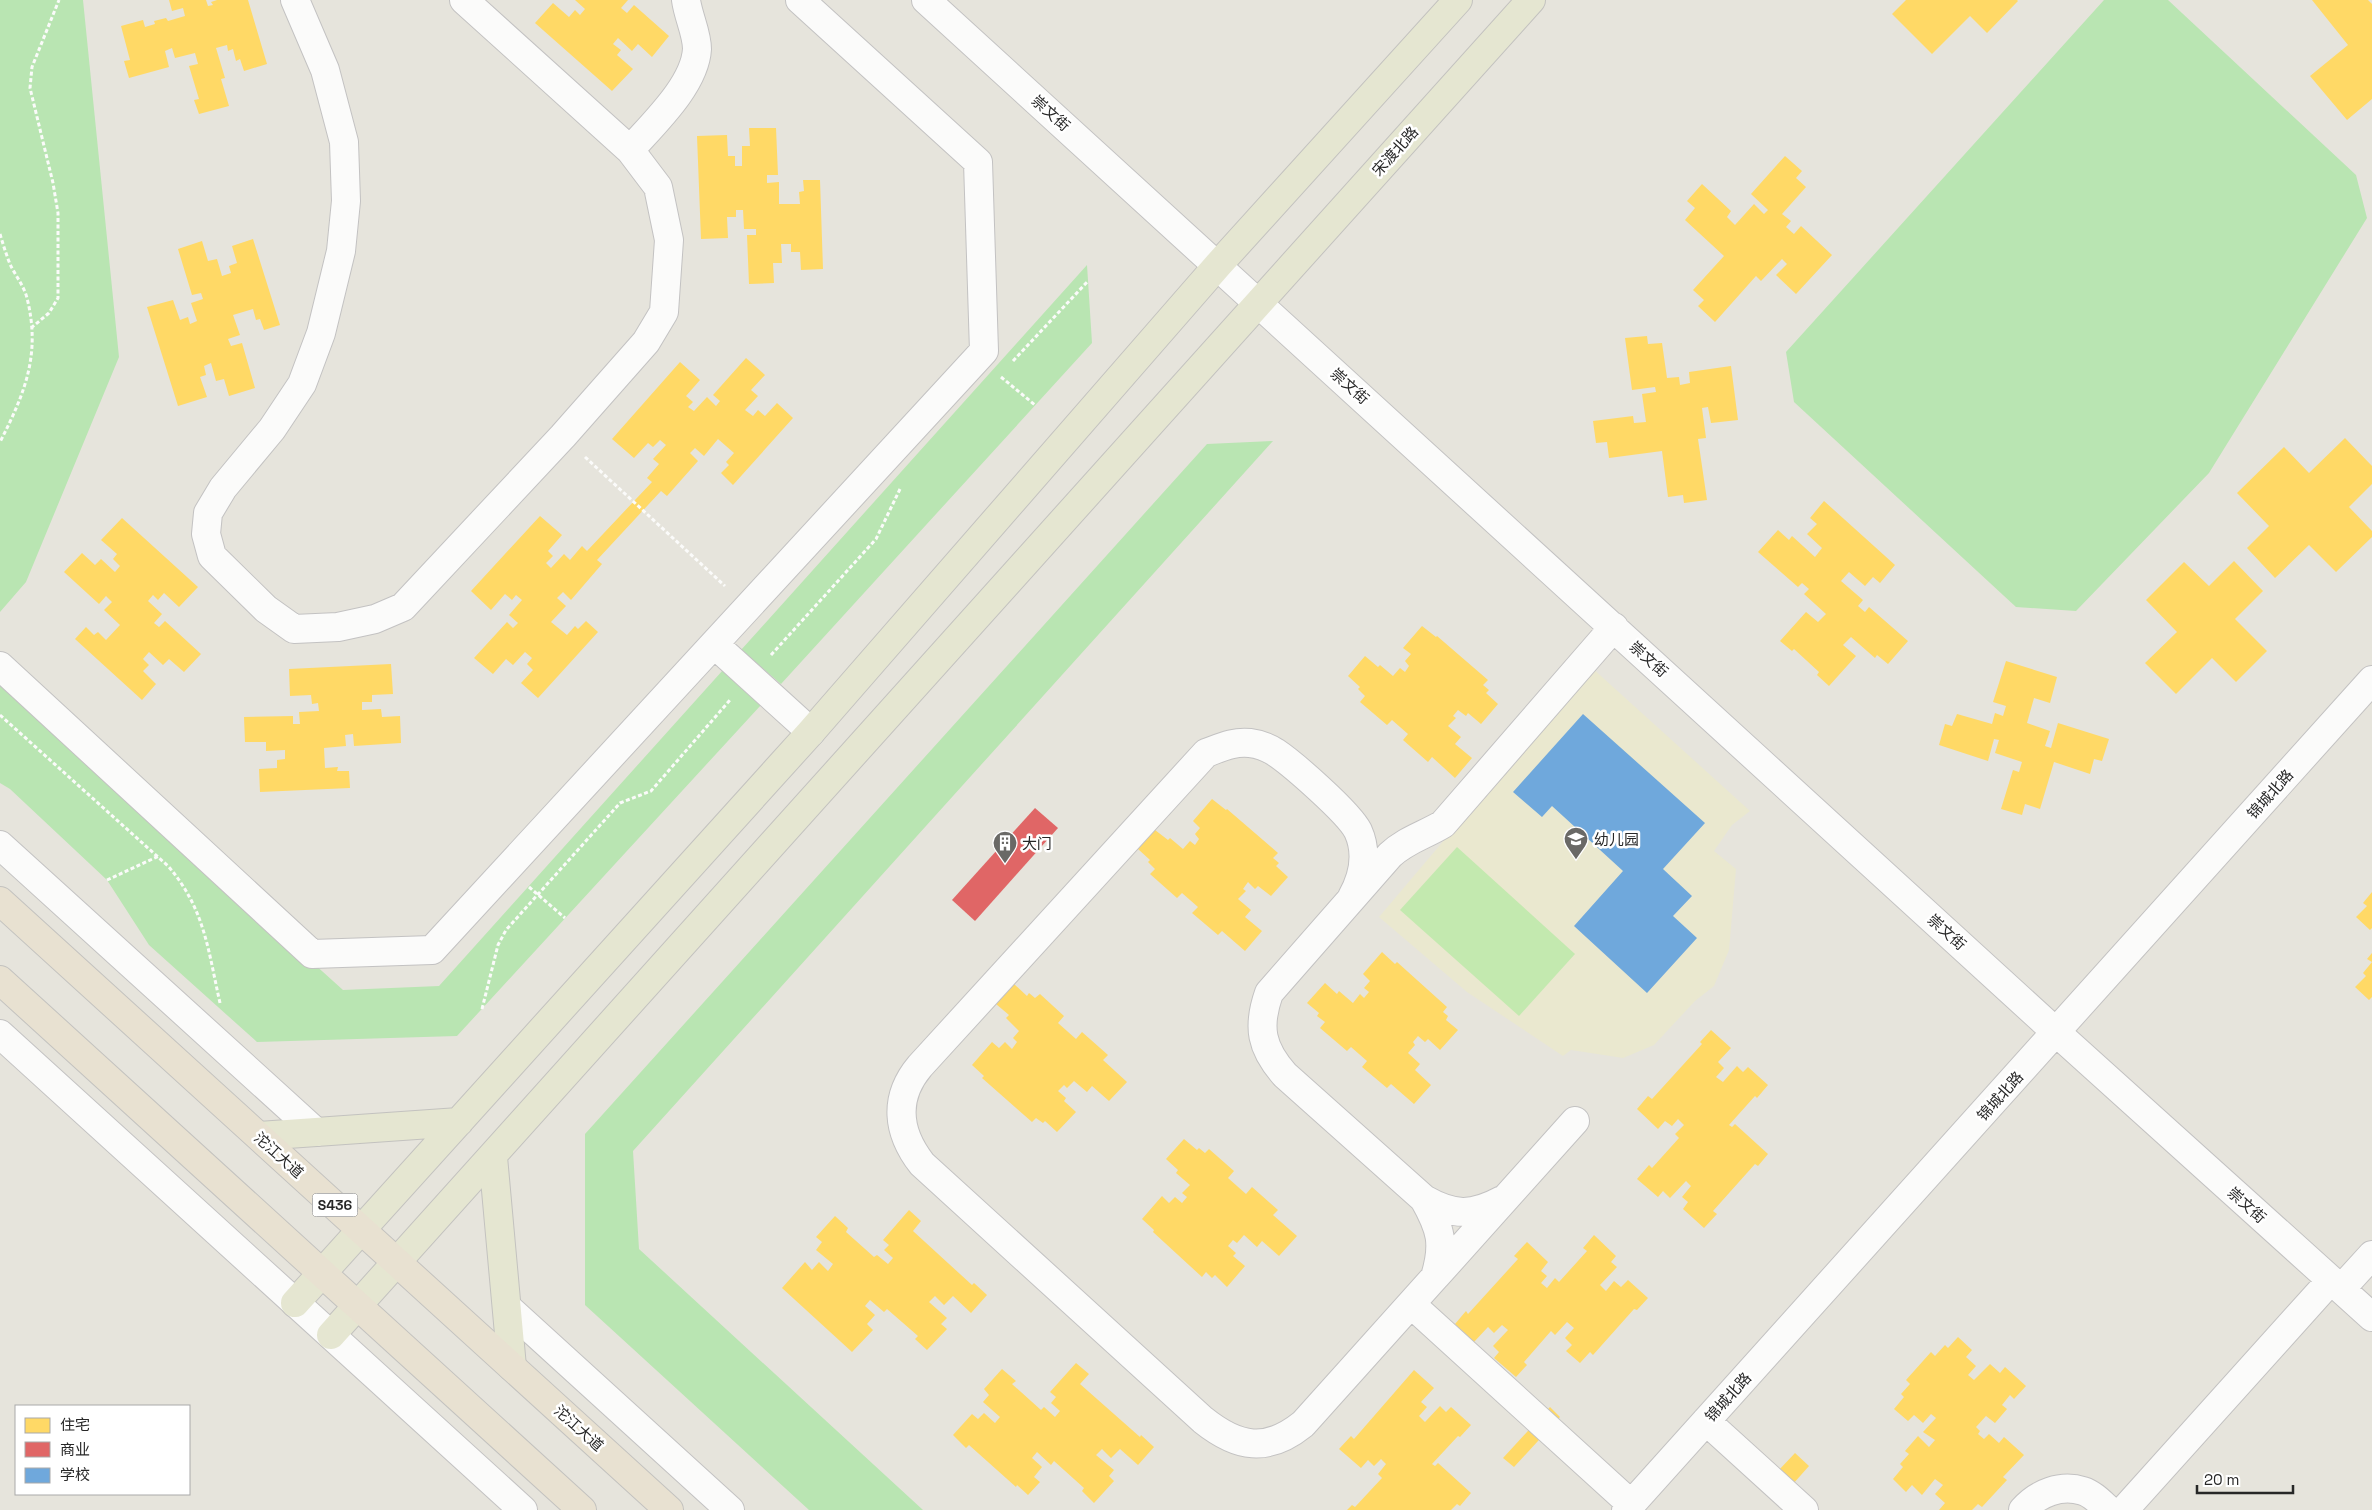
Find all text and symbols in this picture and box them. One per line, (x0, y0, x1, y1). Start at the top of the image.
street label: 崇文街 (1028, 91, 1074, 135)
street label: 宋渡北路 (1368, 122, 1422, 180)
street label: 崇文街 (1327, 364, 1373, 408)
street label: 崇文街 (1626, 637, 1672, 681)
street label: 锦城北路 (2243, 765, 2297, 823)
school or university icon: 幼儿园 (1563, 826, 1589, 860)
building icon: 大门 (992, 830, 1018, 864)
place label: 幼儿园 (1594, 830, 1639, 849)
place label: 大门 (1022, 834, 1052, 853)
street label: 崇文街 (1924, 910, 1970, 954)
street label: 锦城北路 (1973, 1067, 2027, 1125)
street label: 沱江大道 (250, 1128, 308, 1182)
street label: 崇文街 (2224, 1183, 2270, 1227)
road number: S436 (312, 1194, 358, 1216)
street label: 锦城北路 (1701, 1368, 1755, 1426)
street label: 沱江大道 (550, 1401, 608, 1455)
legend (15, 1405, 190, 1495)
text: 住宅 (60, 1415, 90, 1434)
text: 商业 (60, 1440, 90, 1459)
scale bar (2197, 1462, 2293, 1494)
text: 学校 (60, 1465, 90, 1484)
text: 20 m (2204, 1470, 2239, 1489)

